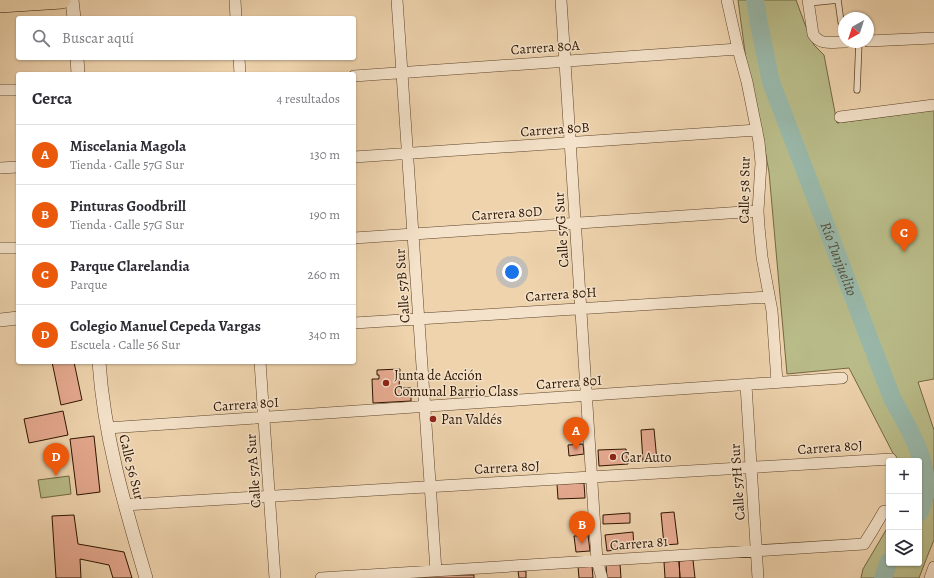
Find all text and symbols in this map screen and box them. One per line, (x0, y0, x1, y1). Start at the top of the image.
north arrow (838, 12, 874, 48)
search box (16, 16, 356, 60)
icon: search (30, 27, 52, 49)
text: Buscar aquí (62, 28, 134, 48)
street label: Carrera 80A (510, 36, 581, 59)
text: Cerca (32, 87, 72, 110)
text: 4 resultados (276, 90, 340, 107)
street label: Carrera 80B (520, 118, 590, 141)
text: Miscelania Magola (70, 136, 186, 156)
text: A (41, 146, 49, 163)
text: 130 m (310, 146, 340, 163)
text: Tienda · Calle 57G Sur (70, 156, 184, 173)
street label: Calle 58 Sur (734, 156, 755, 224)
street label: Calle 57G Sur (549, 191, 574, 268)
text: Pinturas Goodbrill (70, 196, 186, 216)
street label: Carrera 80D (471, 202, 543, 225)
text: B (41, 206, 49, 223)
text: 190 m (309, 206, 340, 223)
text: Tienda · Calle 57G Sur (70, 216, 184, 233)
water label: Río Tunjuelito (815, 219, 862, 299)
pin: C (891, 219, 917, 252)
street label: Calle 57B Sur (390, 247, 415, 324)
text: Parque Clarelandia (70, 256, 190, 276)
your location (502, 262, 522, 282)
text: C (41, 266, 49, 283)
text: 260 m (307, 266, 340, 283)
text: Parque (70, 276, 107, 293)
street label: Carrera 80H (525, 283, 597, 306)
text: Colegio Manuel Cepeda Vargas (70, 316, 261, 336)
text: D (40, 326, 50, 343)
text: 340 m (308, 326, 340, 343)
text: Escuela · Calle 56 Sur (70, 336, 180, 353)
place label: Junta de Acción Comunal Barrio Class (394, 366, 518, 401)
street label: Carrera 80I (535, 371, 603, 394)
marker: Junta de Acción Comunal Barrio Class (381, 378, 391, 388)
street label: Carrera 80I (212, 393, 280, 416)
place label: Pan Valdés (441, 410, 502, 429)
marker: Pan Valdés (428, 414, 438, 424)
pin: A (563, 417, 589, 450)
street label: Calle 56 Sur (114, 432, 149, 502)
street label: Calle 57A Sur (241, 433, 266, 509)
street label: Carrera 80J (797, 436, 863, 459)
street label: Calle 57H Sur (725, 442, 750, 521)
pin: D (43, 443, 69, 476)
place label: Car Auto (621, 448, 672, 467)
marker: Car Auto (608, 452, 618, 462)
street label: Carrera 80J (474, 456, 540, 479)
map controls (886, 458, 922, 566)
button: + (886, 458, 922, 494)
button: − (886, 494, 922, 530)
pin: B (569, 511, 595, 544)
button: layers (886, 530, 922, 566)
street label: Carrera 81 (609, 532, 669, 555)

